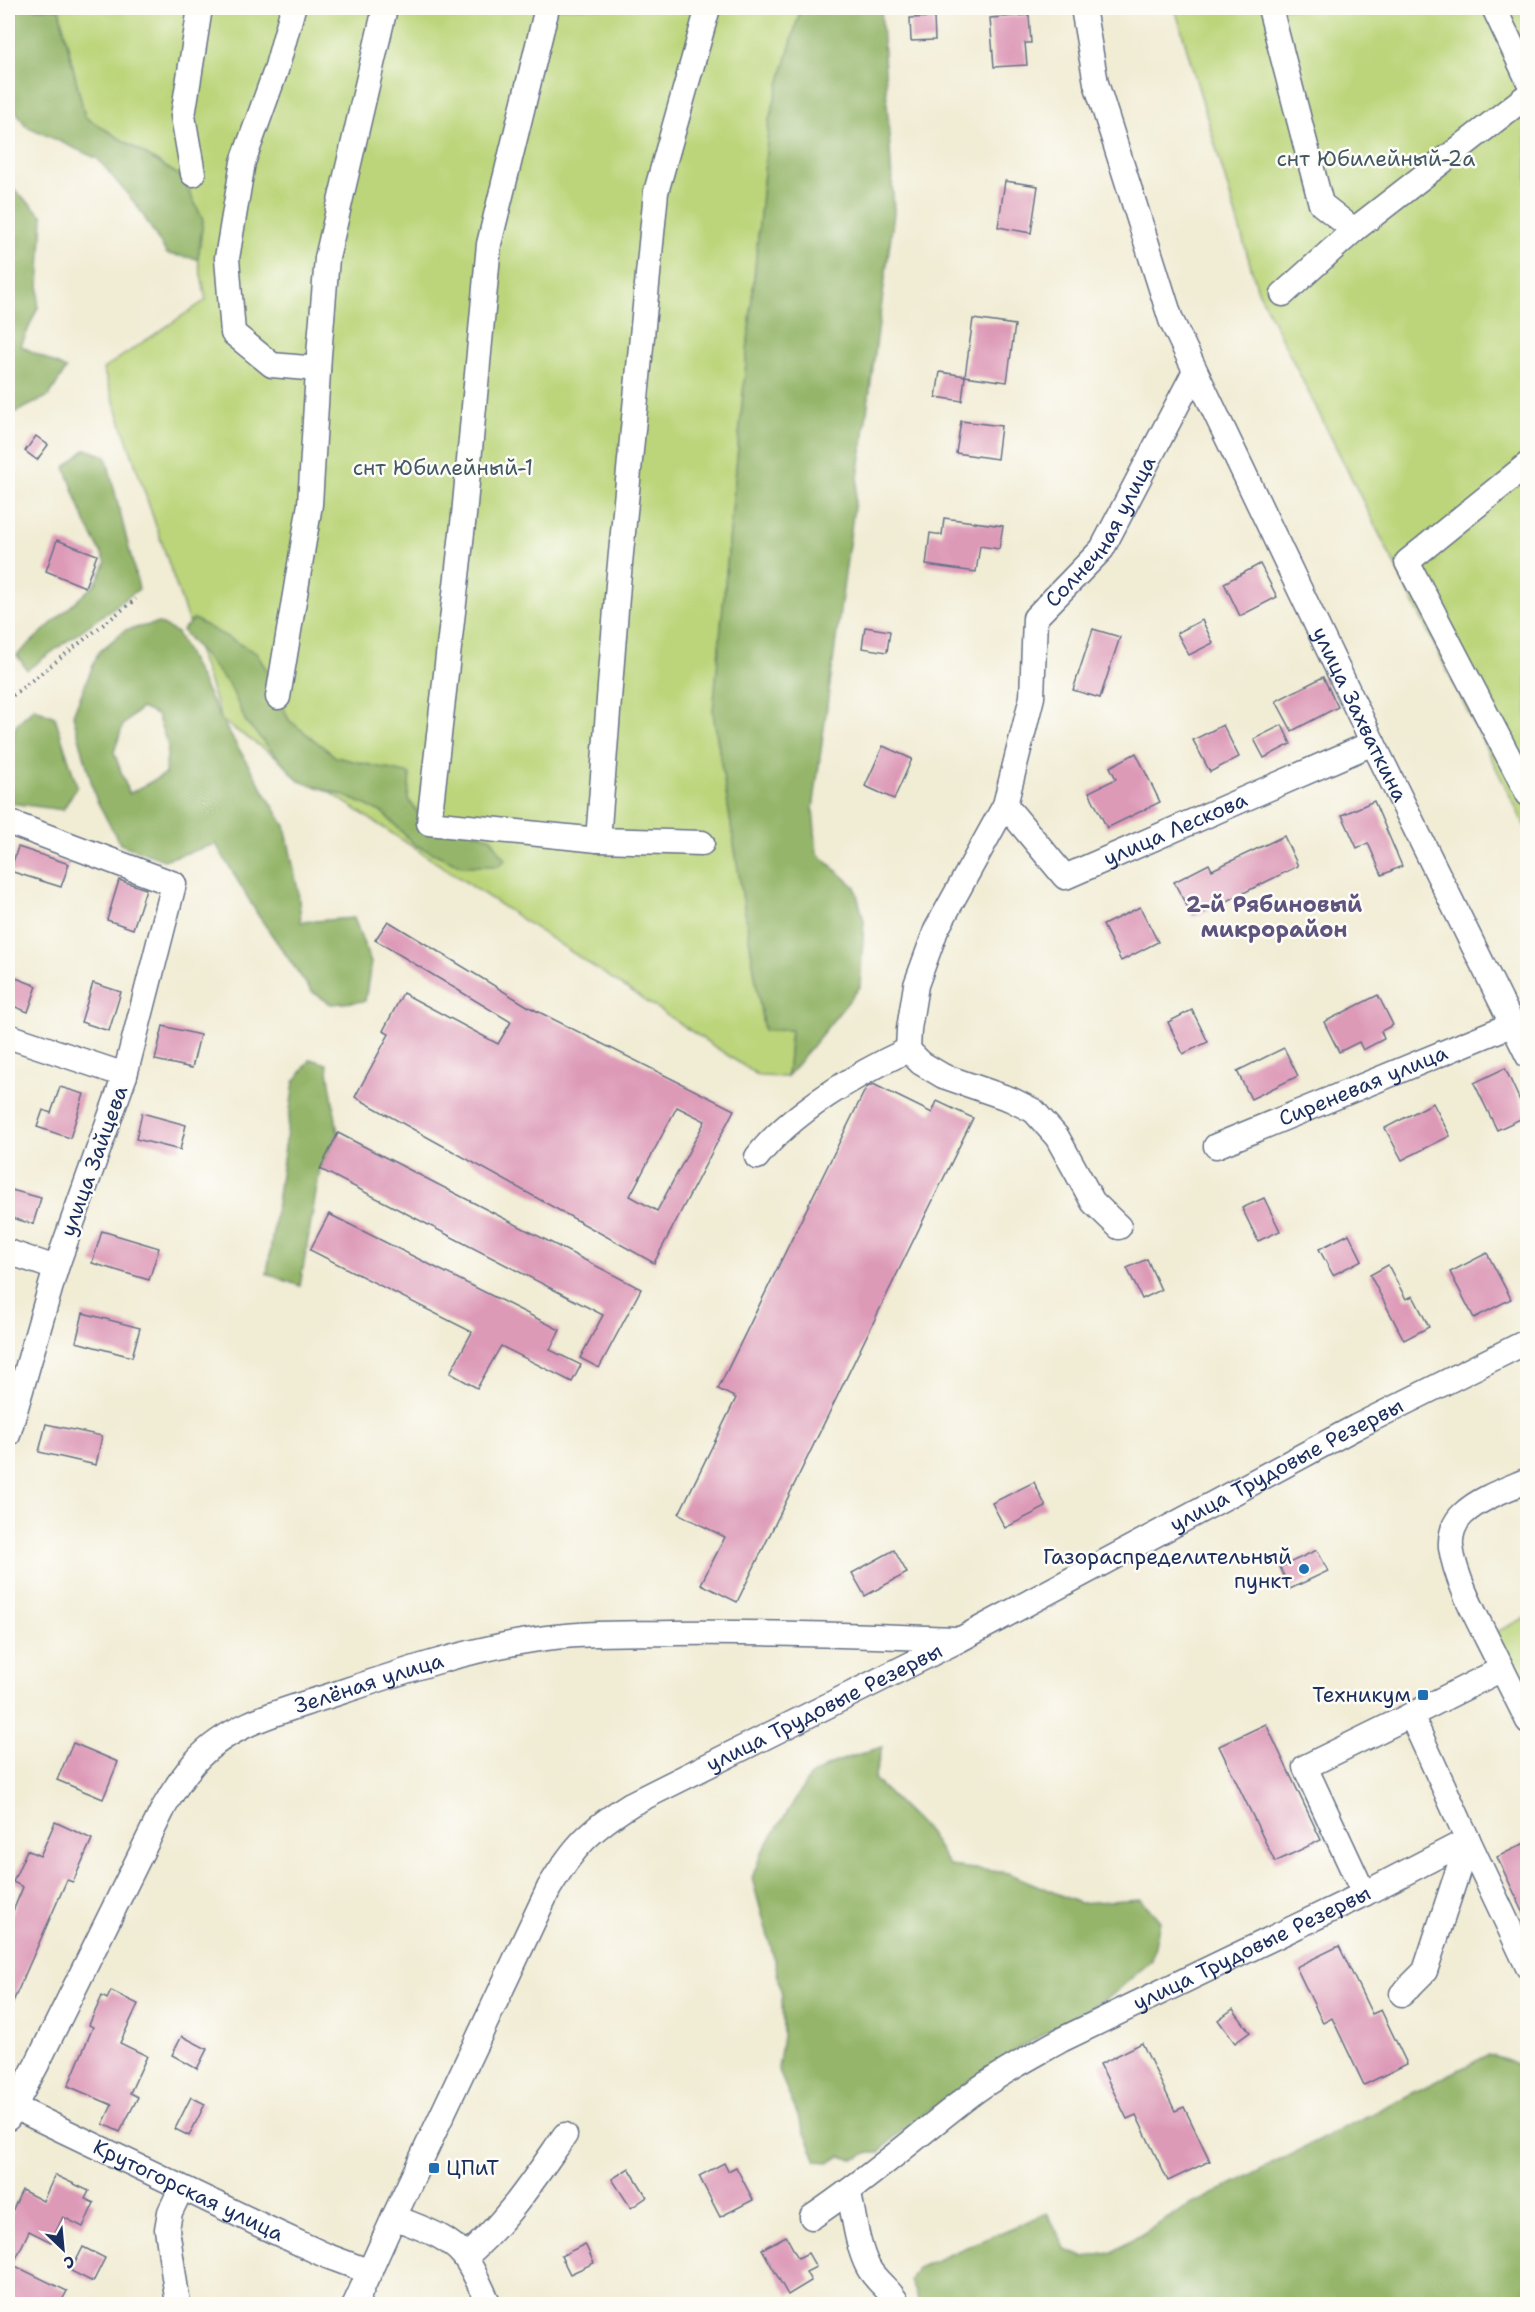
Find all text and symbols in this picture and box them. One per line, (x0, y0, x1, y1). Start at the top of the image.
park label: снт Юбилейный-2а (1277, 145, 1475, 173)
street label: Солнечная улица (1039, 451, 1162, 613)
park label: снт Юбилейный-1 (353, 454, 533, 482)
street label: улица Захваткина (1306, 622, 1414, 807)
street label: улица Лескова (1099, 785, 1251, 873)
district label: 2-й Рябиновый микрорайон (1186, 890, 1362, 944)
street label: Сиреневая улица (1274, 1039, 1452, 1133)
street label: улица Зайцева (54, 1082, 134, 1240)
street label: улица Трудовые Резервы (1165, 1392, 1408, 1538)
place label: Газораспределительный пункт (1043, 1543, 1292, 1595)
marker: Газораспределительный пункт (1297, 1562, 1311, 1576)
street label: улица Трудовые Резервы (701, 1637, 947, 1778)
street label: Зелёная улица (291, 1646, 447, 1720)
place label: Техникум (1312, 1681, 1411, 1709)
marker: Техникум (1416, 1688, 1430, 1702)
street label: улица Трудовые Резервы (1128, 1879, 1375, 2017)
street label: Крутогорская улица (88, 2133, 288, 2248)
place label: ЦПиТ (446, 2154, 499, 2182)
marker: ЦПиТ (427, 2161, 441, 2175)
north arrow (33, 2219, 93, 2279)
text: С (60, 2250, 78, 2274)

